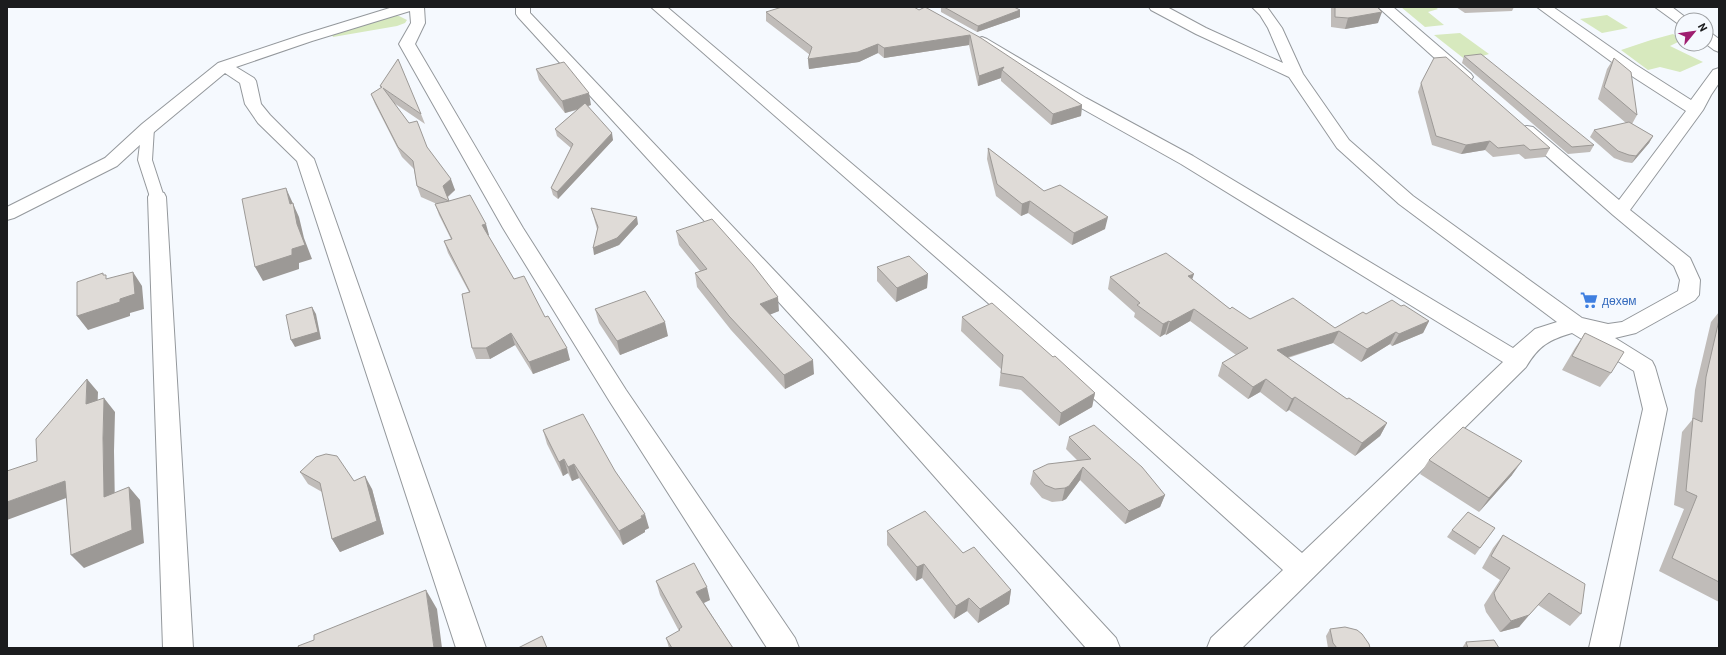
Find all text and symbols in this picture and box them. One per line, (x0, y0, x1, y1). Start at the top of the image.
north arrow (1674, 12, 1714, 52)
text: N (1696, 21, 1711, 33)
supermarket icon: дөхөм (1579, 290, 1599, 310)
place label: дөхөм (1602, 293, 1637, 308)

